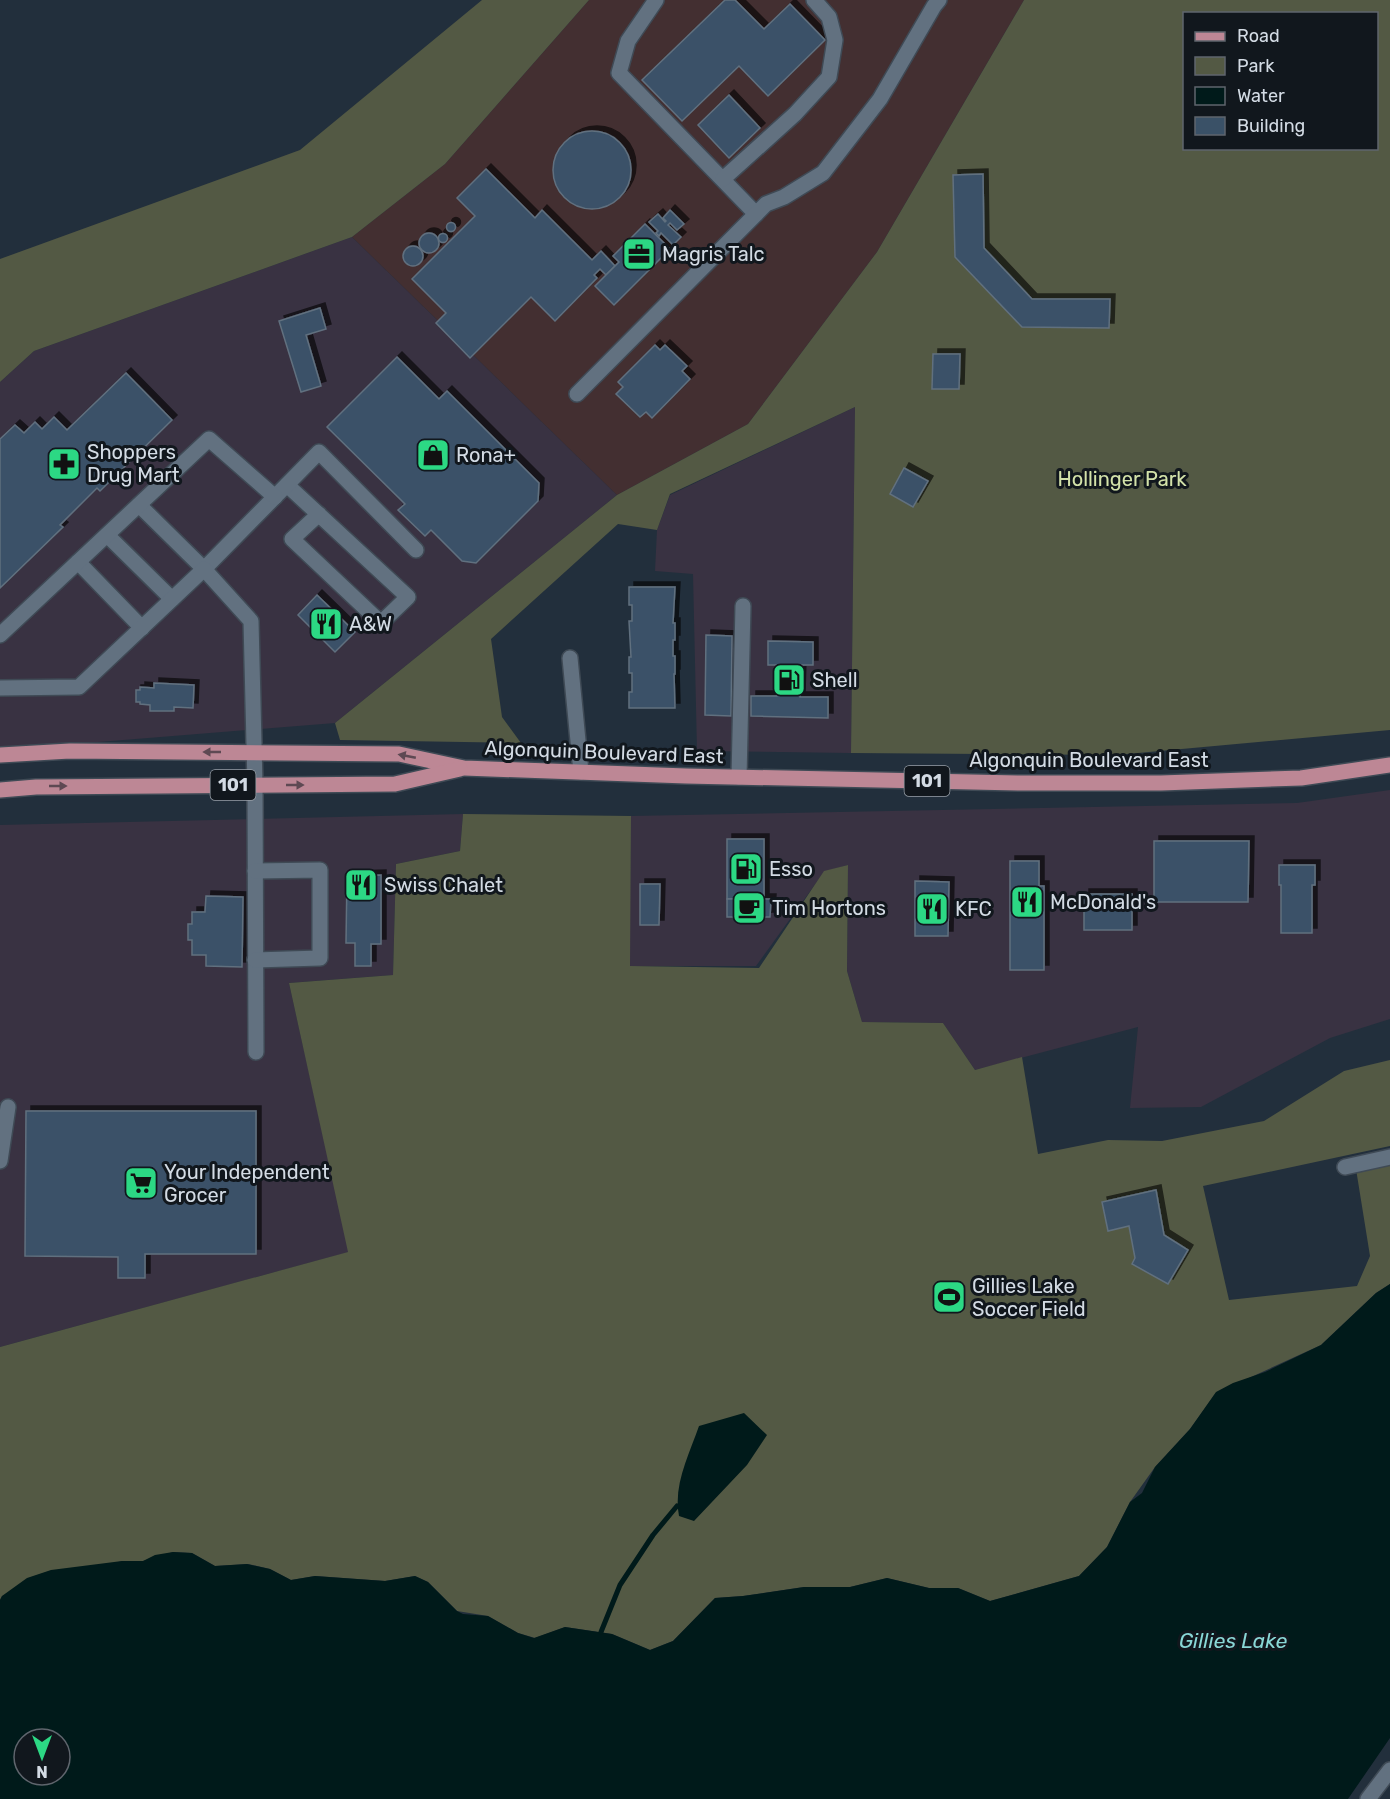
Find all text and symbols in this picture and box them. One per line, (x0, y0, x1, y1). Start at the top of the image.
legend (1183, 12, 1378, 150)
text: Road (1237, 25, 1280, 47)
text: Park (1237, 55, 1275, 77)
text: Water (1237, 85, 1285, 107)
text: Building (1237, 115, 1305, 137)
office icon: Magris Talc (621, 236, 657, 272)
place label: Magris Talc (662, 242, 765, 266)
shop icon: Rona+ (415, 437, 451, 473)
place label: Shoppers Drug Mart (87, 440, 180, 487)
place label: Rona+ (456, 443, 516, 467)
pharmacy icon: Shoppers Drug Mart (46, 446, 82, 482)
park label: Hollinger Park (1057, 467, 1187, 491)
restaurant icon: A&W (308, 606, 344, 642)
place label: A&W (349, 612, 392, 636)
fuel station icon: Shell (771, 662, 807, 698)
place label: Shell (812, 668, 858, 692)
street label: Algonquin Boulevard East (484, 736, 724, 768)
one-way arrow (202, 747, 221, 757)
street label: Algonquin Boulevard East (969, 748, 1209, 772)
one-way arrow (397, 751, 416, 760)
road number: 101 (904, 766, 950, 796)
road number: 101 (210, 770, 256, 800)
one-way arrow (286, 780, 305, 790)
one-way arrow (49, 782, 68, 791)
fuel station icon: Esso (728, 851, 764, 887)
place label: Esso (769, 857, 813, 881)
restaurant icon: Swiss Chalet (343, 867, 379, 903)
place label: Swiss Chalet (384, 873, 503, 897)
restaurant icon: McDonald's (1009, 884, 1045, 920)
cafe icon: Tim Hortons (731, 890, 767, 926)
place label: McDonald's (1050, 890, 1156, 914)
restaurant icon: KFC (914, 891, 950, 927)
place label: Tim Hortons (772, 896, 886, 920)
place label: KFC (955, 897, 992, 921)
place label: Your Independent Grocer (164, 1160, 330, 1207)
supermarket icon: Your Independent Grocer (123, 1165, 159, 1201)
place label: Gillies Lake Soccer Field (972, 1274, 1086, 1321)
sports icon: Gillies Lake Soccer Field (931, 1279, 967, 1315)
water label: Gillies Lake (1179, 1628, 1287, 1653)
north arrow (12, 1727, 72, 1787)
text: N (36, 1762, 48, 1781)

